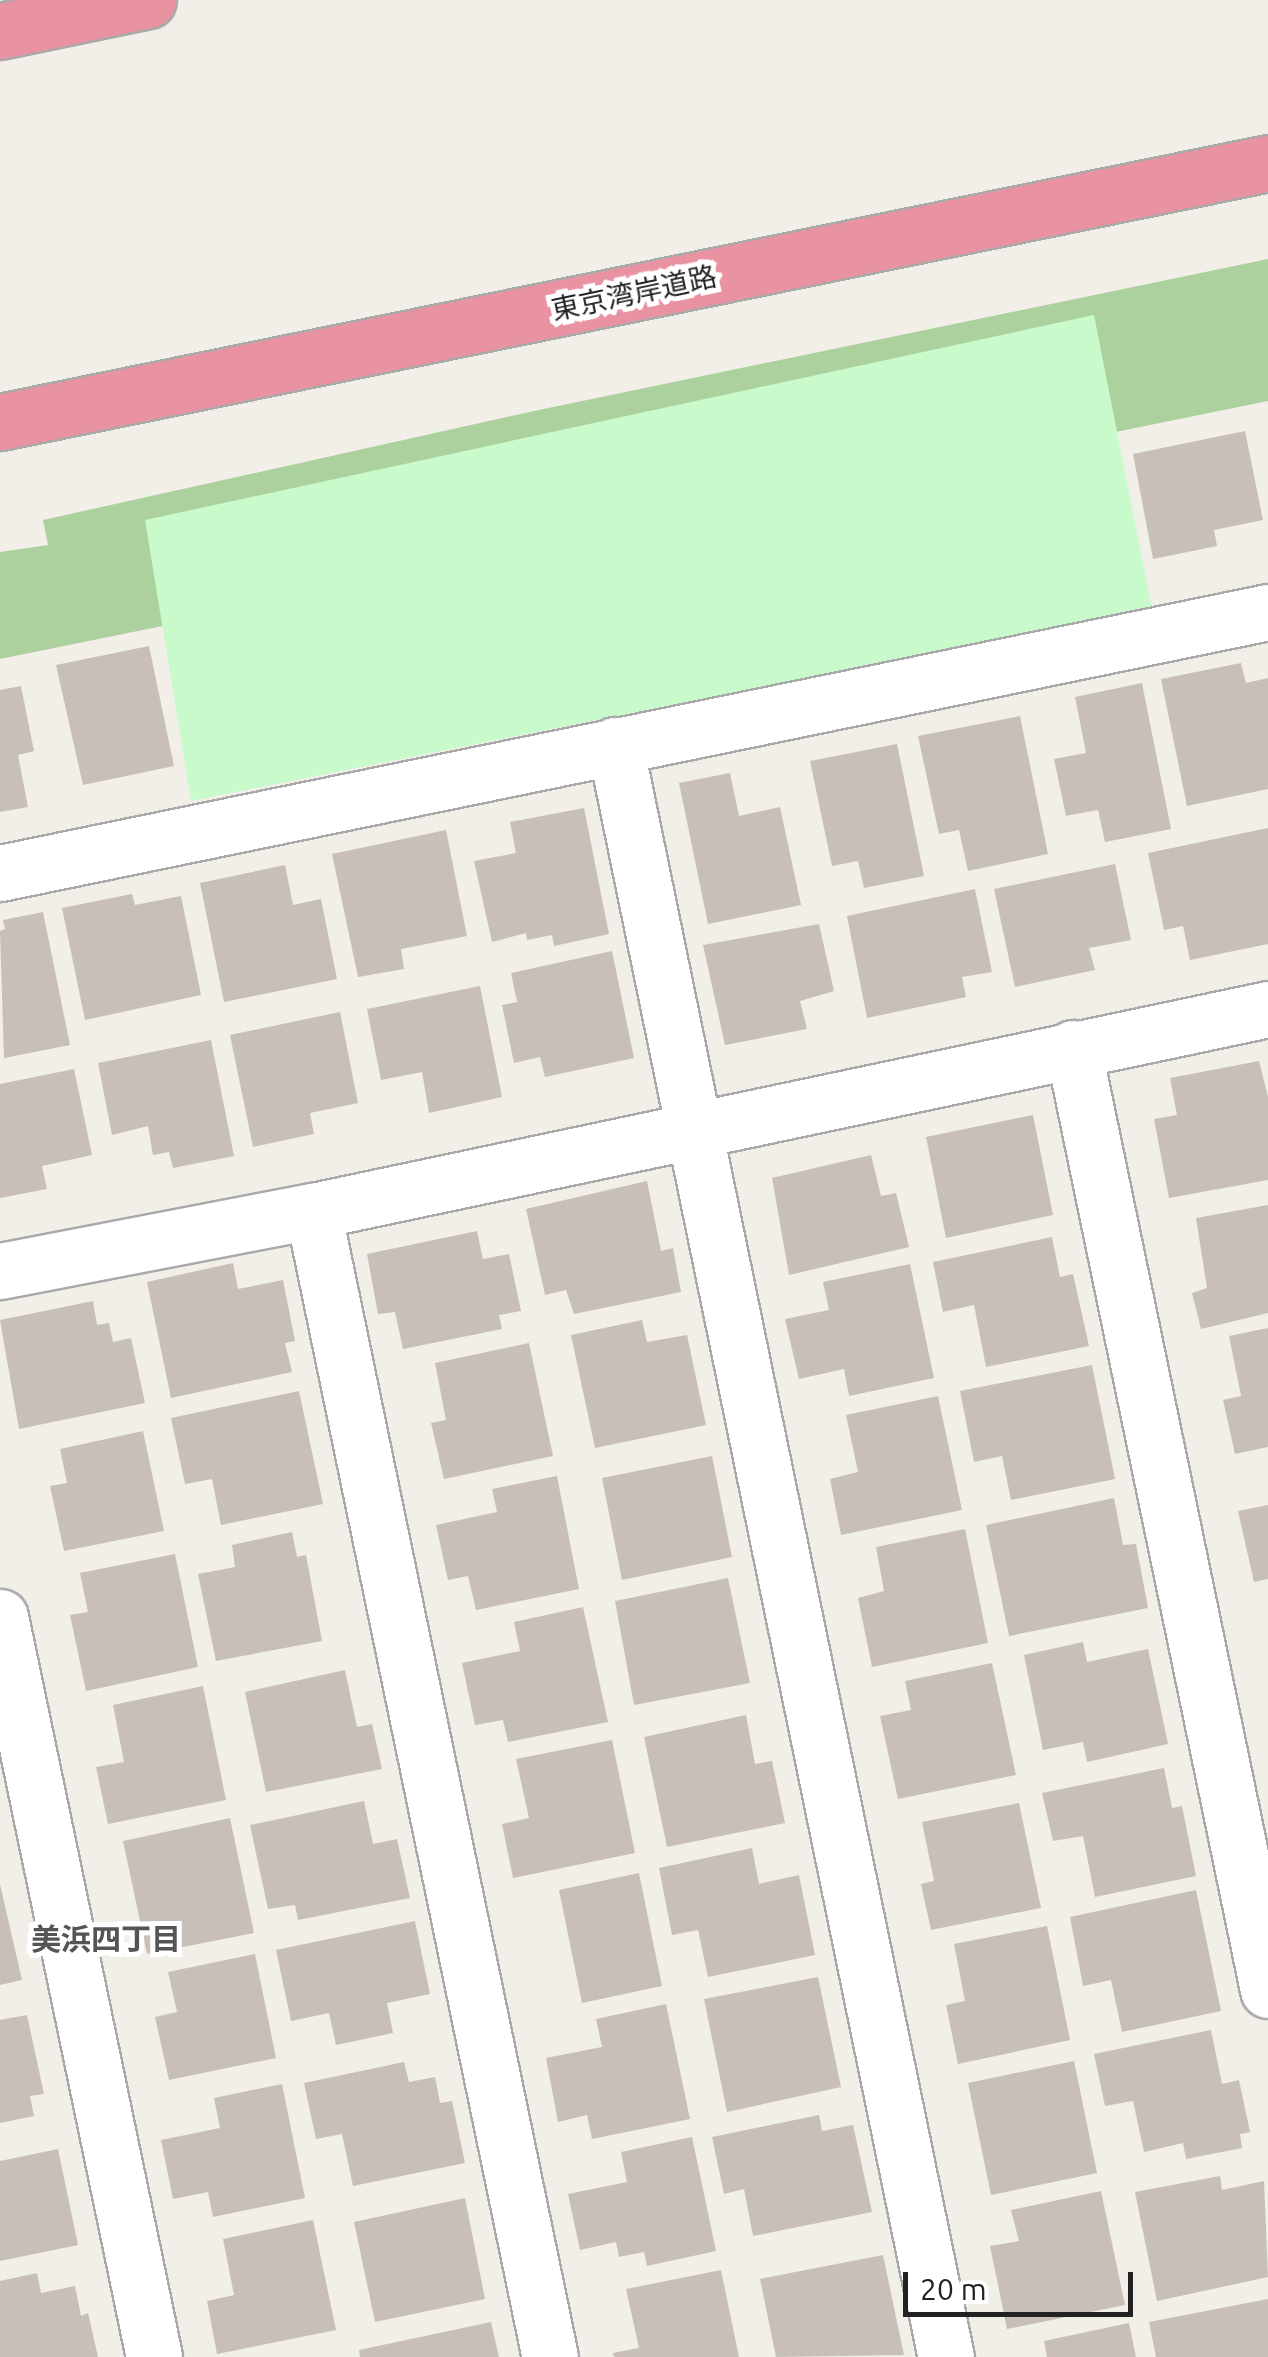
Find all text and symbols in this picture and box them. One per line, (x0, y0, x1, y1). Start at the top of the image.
street label: 東京湾岸道路 (548, 259, 720, 327)
district label: 美浜四丁目 (31, 1921, 181, 1957)
scale bar (908, 2252, 1138, 2314)
text: 20 m (920, 2272, 987, 2306)

